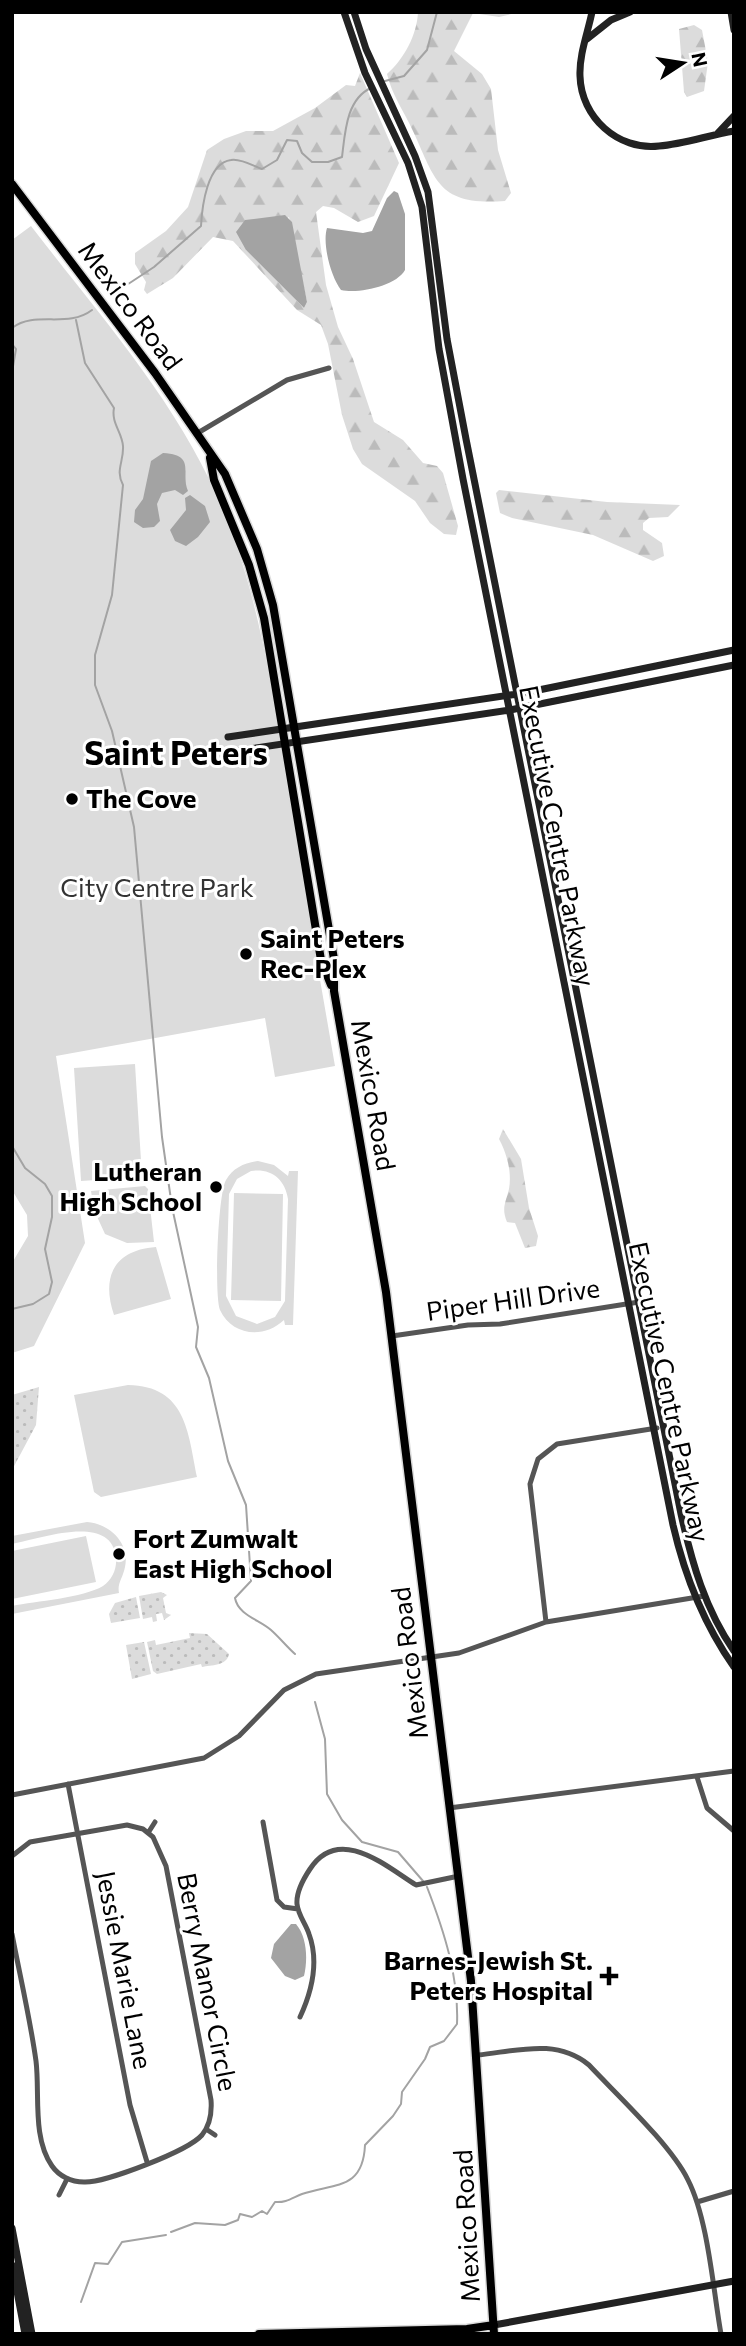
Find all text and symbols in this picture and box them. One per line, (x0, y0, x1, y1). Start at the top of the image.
north arrow (648, 28, 718, 98)
text: N (687, 50, 713, 69)
street label: Mexico Road (73, 235, 190, 376)
street label: Executive Centre Parkway (514, 683, 603, 989)
district label: Saint Peters (84, 731, 268, 772)
place label: The Cove (86, 782, 197, 813)
marker: The Cove (64, 791, 80, 807)
park label: City Centre Park (60, 871, 254, 902)
place label: Saint Peters Rec-Plex (260, 922, 405, 983)
marker: Saint Peters Rec-Plex (238, 946, 254, 962)
street label: Mexico Road (346, 1017, 403, 1173)
place label: Lutheran High School (60, 1155, 202, 1216)
marker: Lutheran High School (208, 1179, 224, 1195)
street label: Executive Centre Parkway (623, 1239, 717, 1545)
street label: Piper Hill Drive (424, 1271, 601, 1326)
place label: Fort Zumwalt East High School (133, 1522, 333, 1583)
marker: Fort Zumwalt East High School (111, 1546, 127, 1562)
street label: Mexico Road (384, 1585, 433, 1741)
street label: Jessie Marie Lane (91, 1868, 160, 2072)
street label: Berry Manor Circle (172, 1870, 245, 2093)
place label: Barnes-Jewish St. Peters Hospital (384, 1944, 593, 2005)
marker: Barnes-Jewish St. Peters Hospital (599, 1966, 619, 1986)
street label: Mexico Road (446, 2149, 485, 2303)

